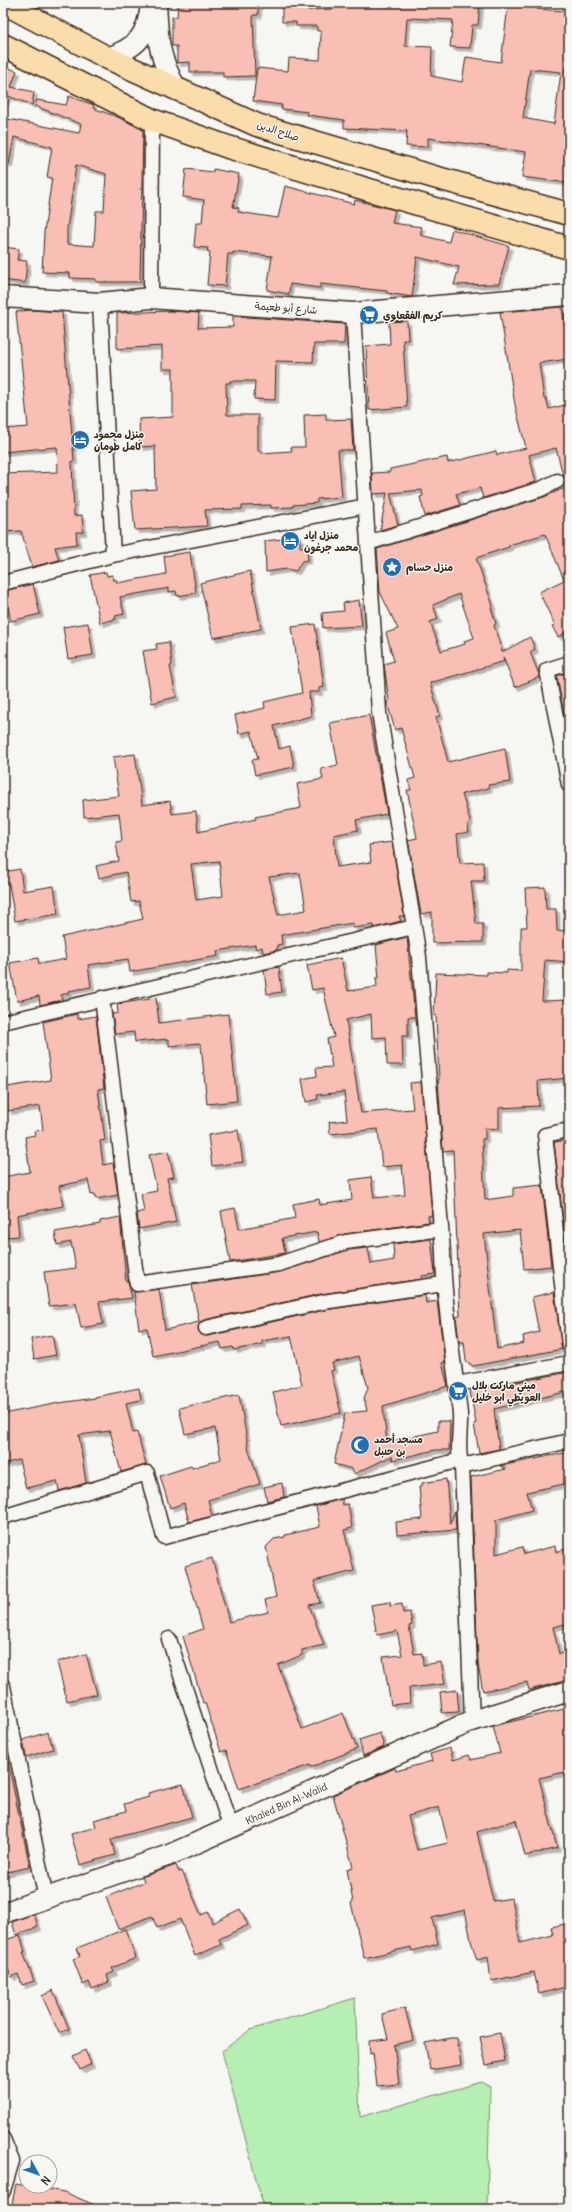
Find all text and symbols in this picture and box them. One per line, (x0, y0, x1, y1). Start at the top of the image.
street label: صلاح الدين (255, 118, 301, 145)
street label: شارع أبو طعيمة (254, 299, 318, 318)
supermarket icon: كريم الفقعاوي (358, 304, 380, 326)
place label: كريم الفقعاوي (383, 309, 443, 324)
place label: منزل محمود كامل طومان (94, 428, 144, 454)
hotel icon: منزل محمود كامل طومان (69, 429, 91, 451)
place label: منزل اياد محمد جرغون (304, 529, 358, 554)
hotel icon: منزل اياد محمد جرغون (279, 530, 301, 552)
place icon: منزل حسام (381, 556, 403, 578)
place label: منزل حسام (406, 561, 453, 575)
place label: ميني ماركت بلال العويطي ابو خليل (472, 1379, 541, 1407)
supermarket icon: ميني ماركت بلال العويطي ابو خليل (447, 1380, 469, 1402)
place label: مسجد أحمد بن حنبل (374, 1433, 423, 1458)
mosque icon: مسجد أحمد بن حنبل (349, 1434, 371, 1456)
street label: Khaled Bin Al-Walid (243, 1779, 329, 1827)
north arrow (18, 2154, 58, 2194)
text: N (38, 2173, 53, 2188)

